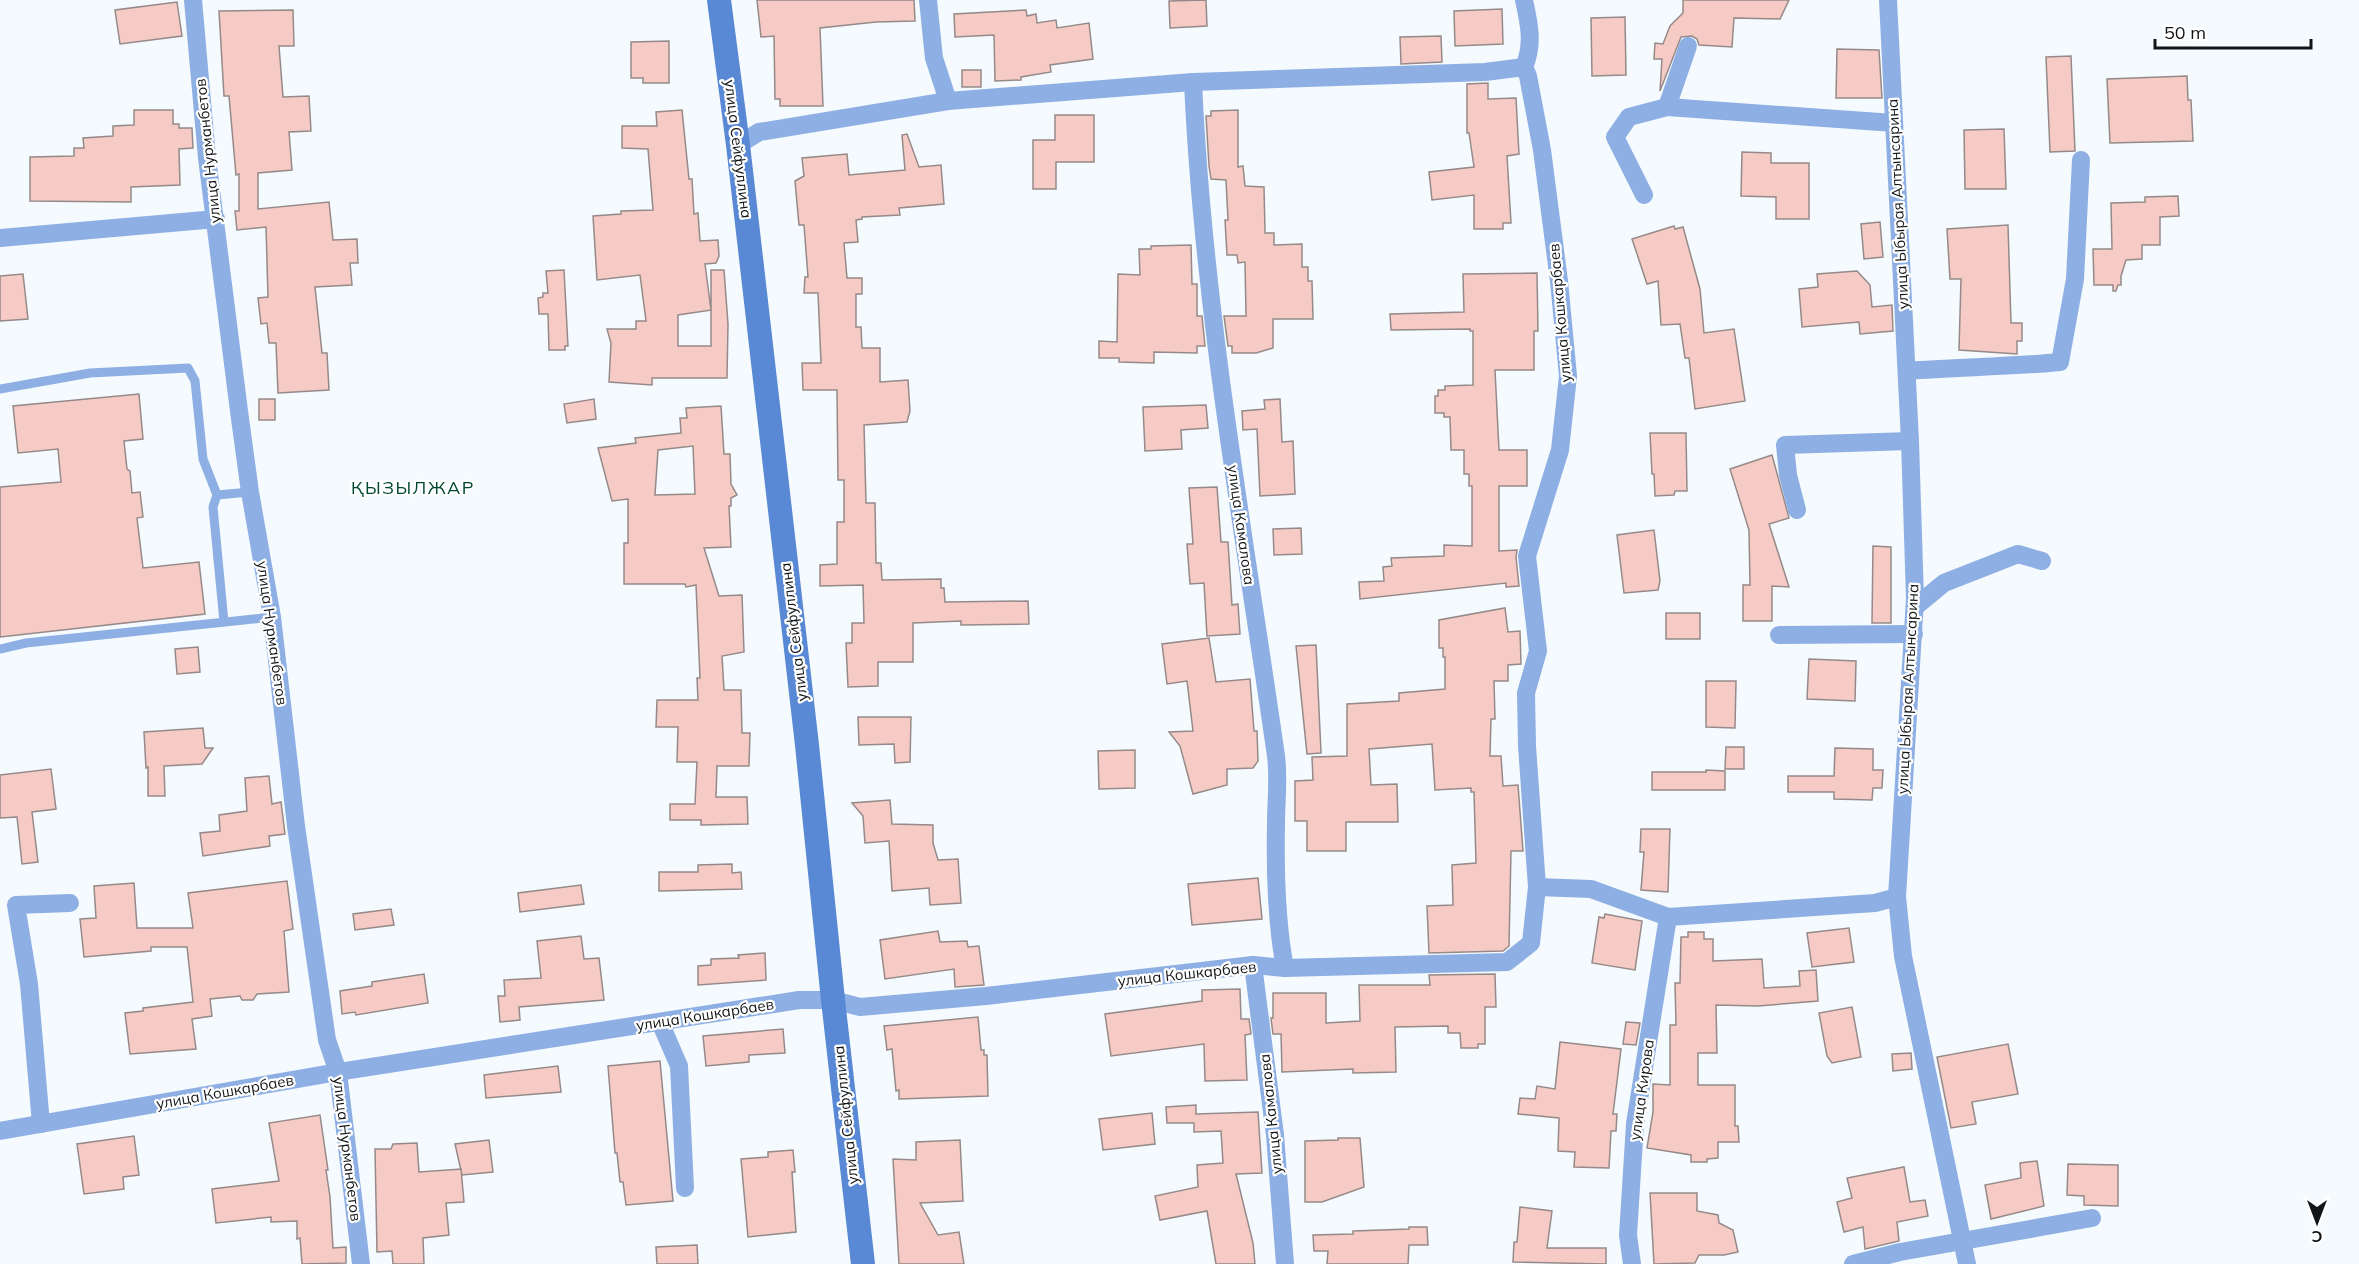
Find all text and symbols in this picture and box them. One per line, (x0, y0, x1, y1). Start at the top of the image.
scale bar (2155, 12, 2311, 50)
text: 50 m (2164, 21, 2206, 44)
street label: улица Нурманбетов (190, 78, 225, 224)
street label: улица Сейфуллина (721, 79, 756, 219)
street label: улица Ыбырая Алтынсарина (1882, 98, 1913, 310)
street label: улица Кошкарбаев (1544, 243, 1575, 383)
street label: улица Камалова (1224, 464, 1259, 586)
district label: ҚЫЗЫЛЖАР (351, 476, 475, 499)
street label: улица Нурманбетов (253, 560, 292, 706)
street label: улица Сейфуллина (776, 562, 811, 702)
street label: улица Ыбырая Алтынсарина (1892, 583, 1923, 795)
street label: улица Кошкарбаев (1117, 957, 1257, 990)
street label: улица Кошкарбаев (635, 994, 775, 1035)
street label: улица Кирова (1625, 1038, 1658, 1142)
street label: улица Сейфуллина (829, 1045, 862, 1185)
street label: улица Камалова (1255, 1053, 1286, 1175)
street label: улица Кошкарбаев (155, 1070, 295, 1113)
street label: улица Нурманбетов (329, 1076, 366, 1222)
north arrow (2287, 1192, 2347, 1252)
text: С (2311, 1227, 2322, 1247)

